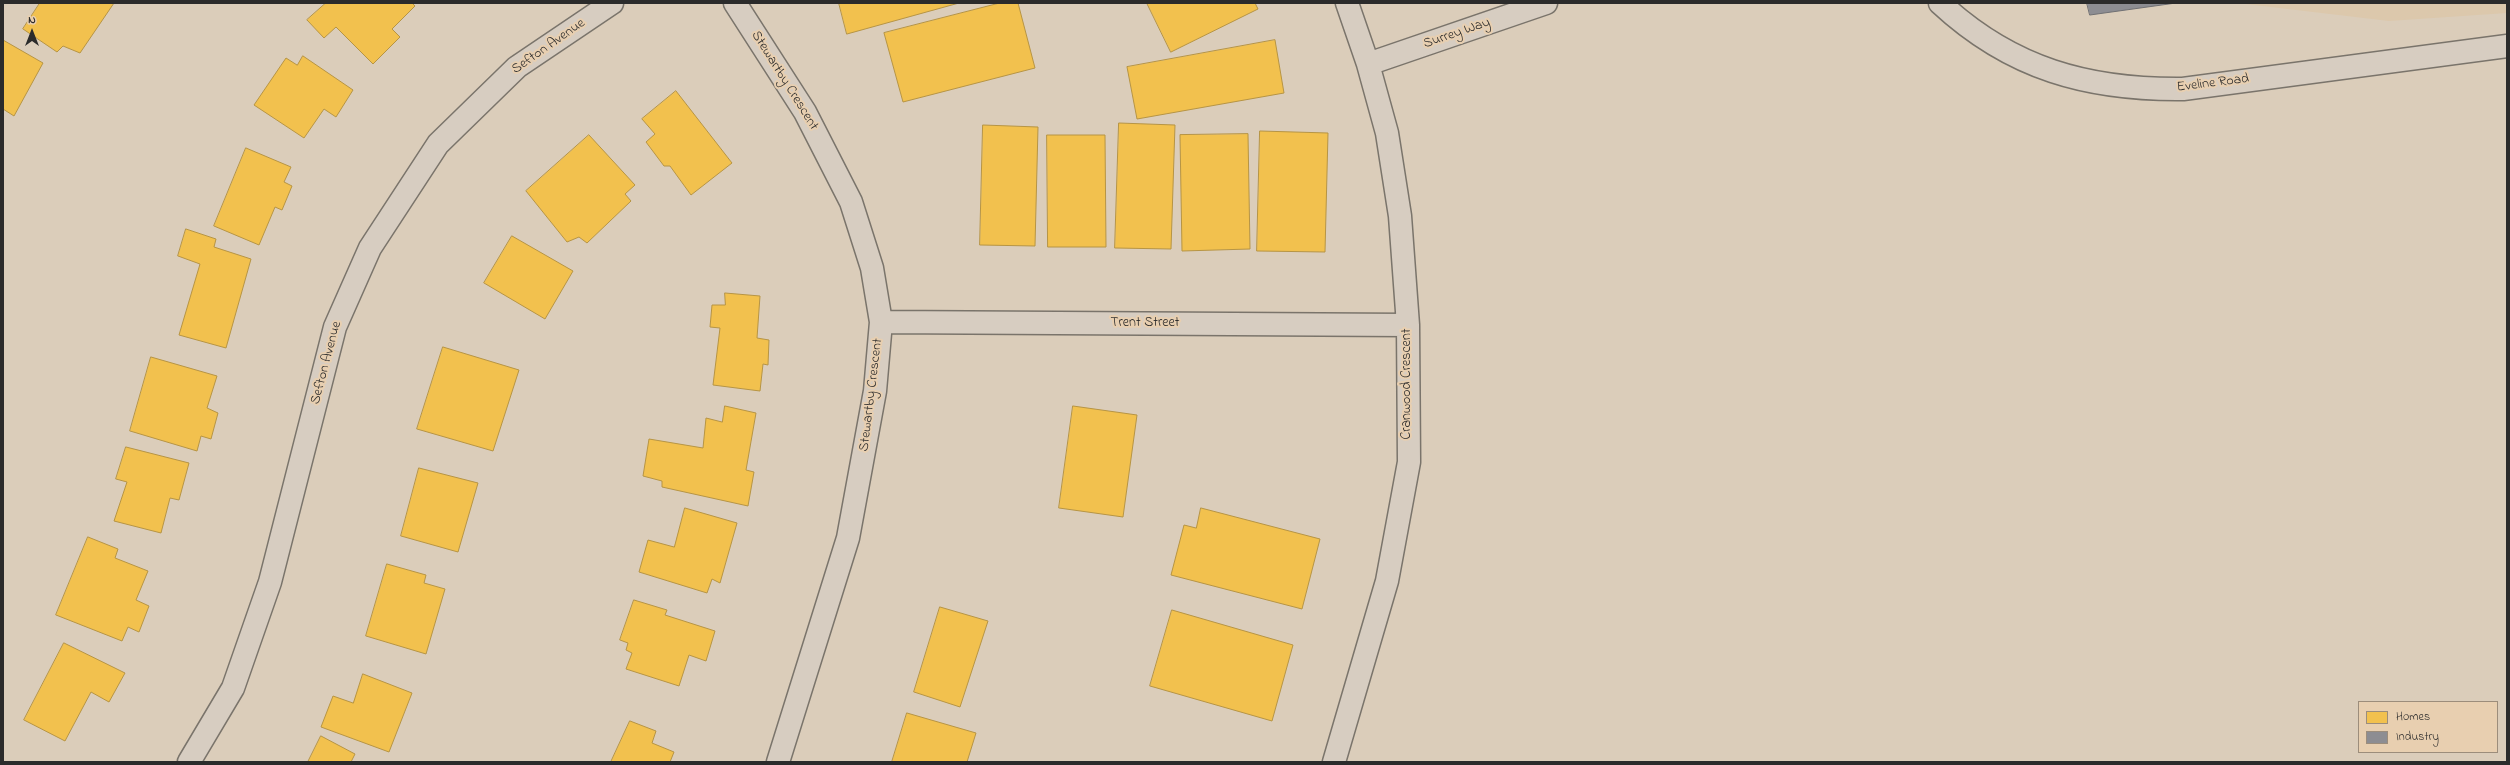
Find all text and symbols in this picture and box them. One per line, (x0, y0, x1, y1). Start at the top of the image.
north arrow (12, 12, 52, 52)
text: N (28, 12, 36, 28)
street label: Surrey Way (1421, 15, 1493, 53)
street label: Sefton Avenue (509, 16, 589, 78)
street label: Stewartby Crescent (747, 28, 821, 134)
street label: Eveline Road (2176, 71, 2250, 97)
street label: Trent Street (1110, 316, 1180, 332)
street label: Sefton Avenue (308, 320, 346, 406)
street label: Cranwood Crescent (1400, 329, 1416, 439)
street label: Stewartby Crescent (857, 337, 887, 453)
legend (2358, 701, 2498, 753)
text: Homes (2396, 708, 2430, 726)
text: Industry (2396, 728, 2439, 746)

